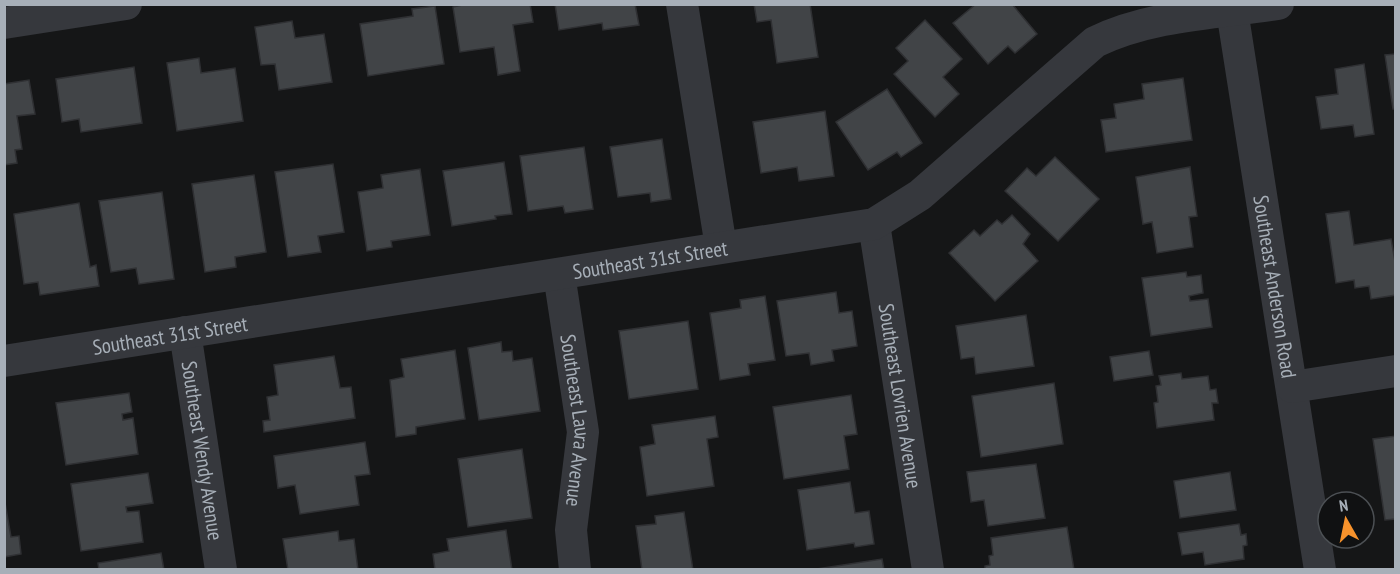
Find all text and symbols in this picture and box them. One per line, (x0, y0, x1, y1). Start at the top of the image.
street label: Southeast Anderson Road (1248, 193, 1303, 380)
street label: Southeast 31st Street (571, 234, 730, 285)
street label: Southeast Lovrien Avenue (873, 302, 929, 490)
street label: Southeast 31st Street (91, 309, 250, 360)
street label: Southeast Laura Avenue (555, 332, 597, 508)
street label: Southeast Wendy Avenue (176, 359, 230, 542)
north arrow (1316, 490, 1376, 550)
text: N (1338, 495, 1349, 516)

